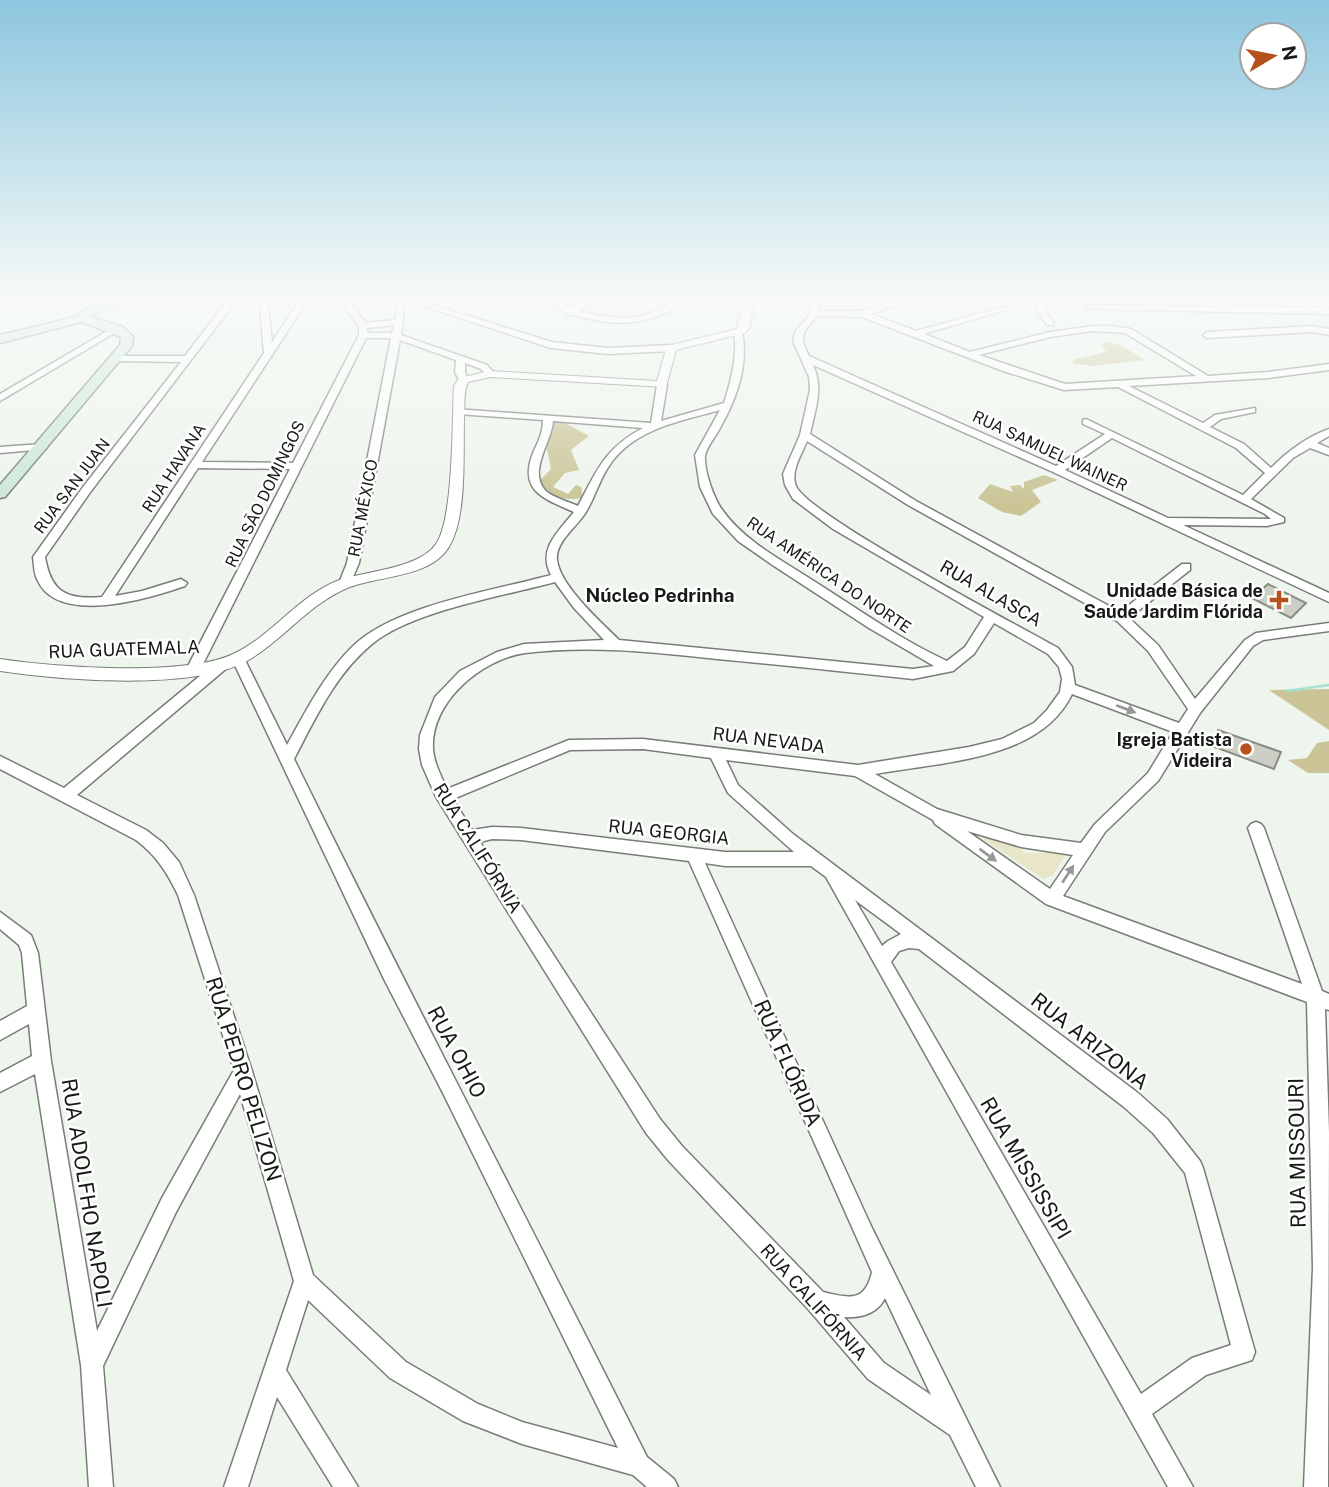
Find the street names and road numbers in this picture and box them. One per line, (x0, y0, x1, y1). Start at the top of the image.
street label: RUA SAMUEL WAINER (970, 407, 1130, 495)
street label: RUA SÃO DOMINGOS (220, 417, 309, 571)
street label: RUA HAVANA (138, 420, 210, 516)
street label: RUA SAN JUAN (30, 435, 114, 537)
street label: RUA MÉXICO (343, 457, 382, 558)
street label: RUA AMÉRICA DO NORTE (743, 512, 915, 637)
street label: RUA ALASCA (937, 555, 1046, 631)
street label: RUA GUATEMALA (48, 636, 200, 662)
street label: RUA NEVADA (711, 723, 827, 757)
street label: RUA CALIFÓRNIA (430, 779, 527, 917)
street label: RUA GEORGIA (607, 815, 731, 849)
street label: RUA PEDRO PELIZON (201, 974, 287, 1184)
street label: RUA ARIZONA (1026, 987, 1154, 1095)
street label: RUA FLÓRIDA (749, 996, 827, 1130)
street label: RUA OHIO (422, 1002, 492, 1102)
street label: RUA ADOLFHO NAPOLI (57, 1077, 117, 1309)
street label: RUA MISSOURI (1283, 1078, 1311, 1228)
street label: RUA MISSISSIPI (975, 1092, 1077, 1244)
street label: RUA CALIFÓRNIA (756, 1239, 873, 1365)

